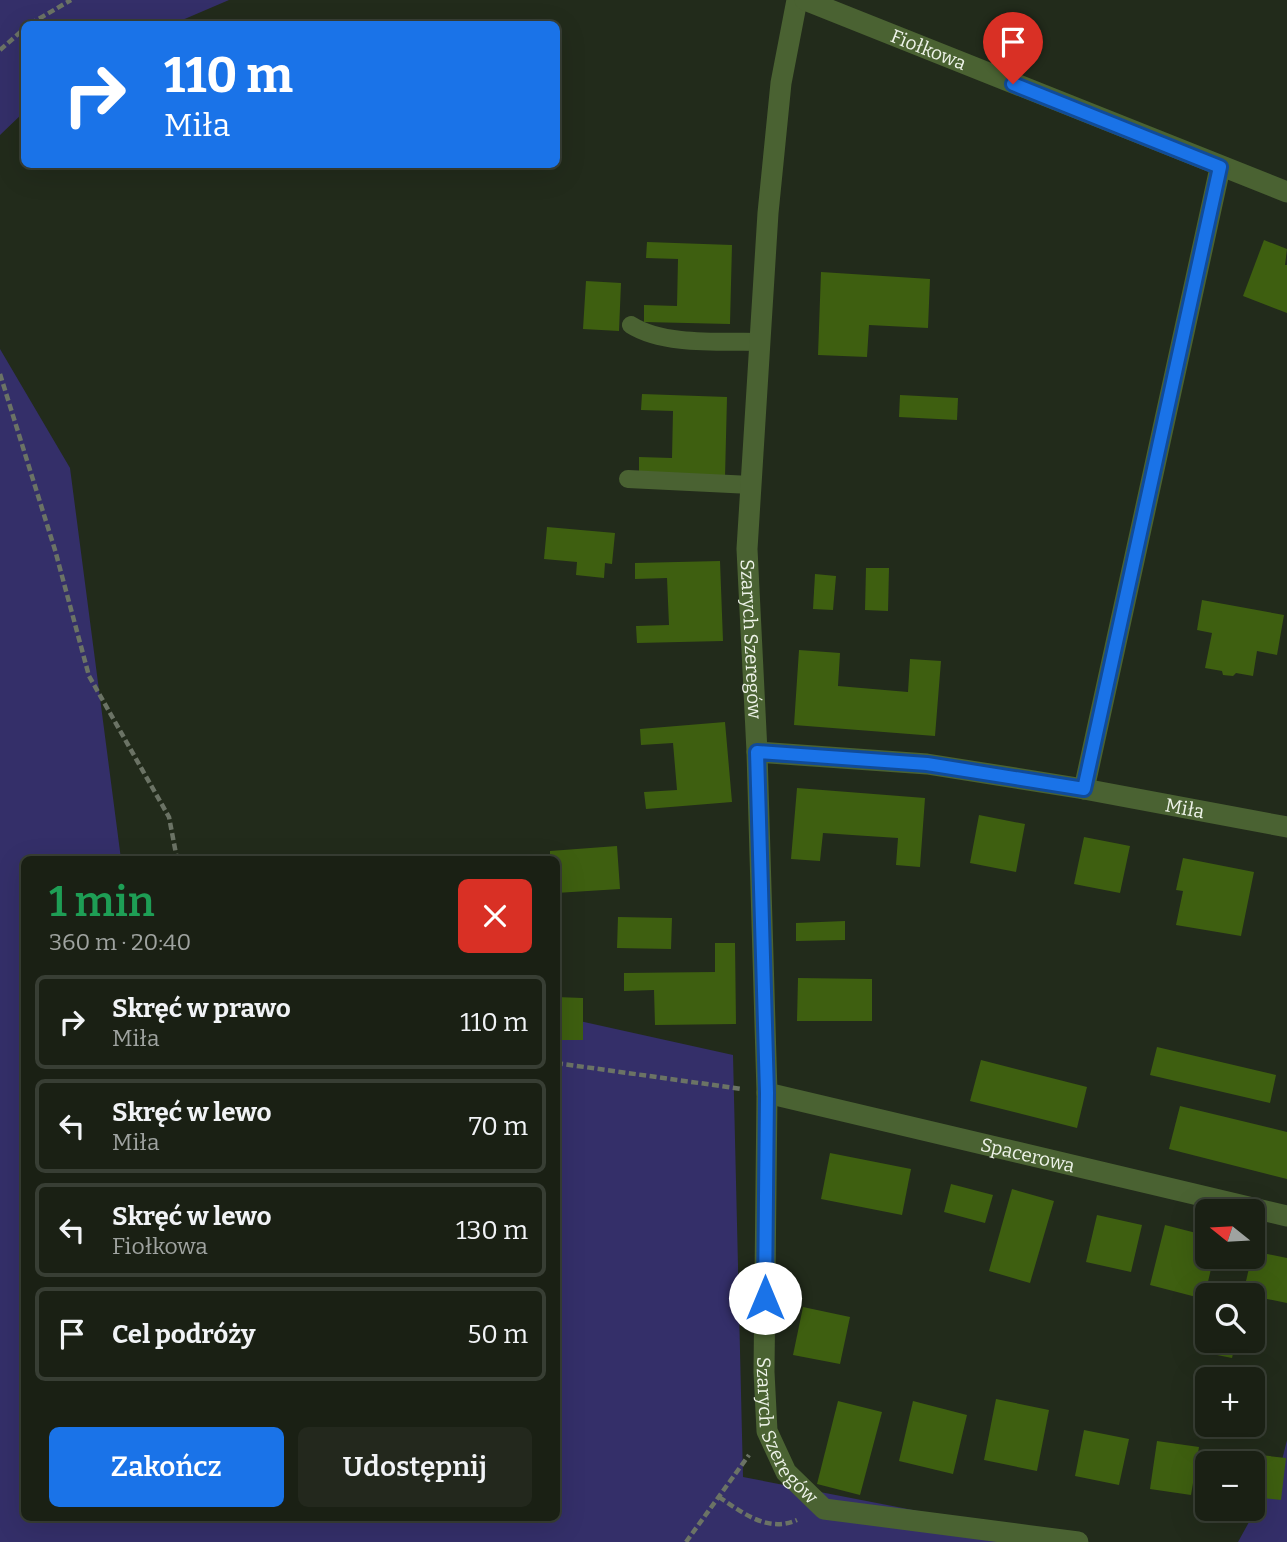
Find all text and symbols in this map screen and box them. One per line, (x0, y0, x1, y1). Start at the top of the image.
pin (983, 12.0, 1043, 84)
icon: arrive (994, 23, 1032, 61)
street label: Fiołkowa (887, 24, 970, 75)
text: 110 m (164, 46, 293, 105)
icon: right (49, 49, 140, 140)
text: Miła (164, 106, 230, 144)
street label: Szarych Szeregów (736, 559, 766, 720)
street label: Miła (1163, 793, 1207, 823)
text: 1 min (49, 877, 155, 927)
button: close (458, 879, 532, 953)
text: 360 m · 20:40 (49, 928, 191, 956)
text: Skręć w prawo (112, 993, 291, 1024)
icon: right (53, 1003, 91, 1041)
text: 110 m (460, 1007, 528, 1038)
text: Miła (112, 1024, 160, 1052)
text: Skręć w lewo (112, 1097, 272, 1128)
icon: left (53, 1107, 91, 1145)
text: 70 m (469, 1111, 528, 1142)
text: Miła (112, 1128, 160, 1156)
street label: Spacerowa (978, 1133, 1078, 1178)
north arrow (1195, 1199, 1265, 1269)
map controls (1195, 1199, 1265, 1521)
text: Skręć w lewo (112, 1201, 272, 1232)
icon: left (53, 1211, 91, 1249)
text: 130 m (456, 1215, 528, 1246)
text: Fiołkowa (112, 1232, 208, 1260)
position arrow (728, 1261, 802, 1335)
button: search (1195, 1283, 1265, 1353)
icon: arrive (53, 1315, 91, 1353)
text: Cel podróży (112, 1319, 255, 1350)
text: 50 m (467, 1319, 528, 1350)
street label: Szarych Szeregów (752, 1357, 823, 1509)
button: + (1195, 1367, 1265, 1437)
button: Zakończ (49, 1427, 284, 1507)
button: Udostępnij (298, 1427, 532, 1507)
button: − (1195, 1451, 1265, 1521)

